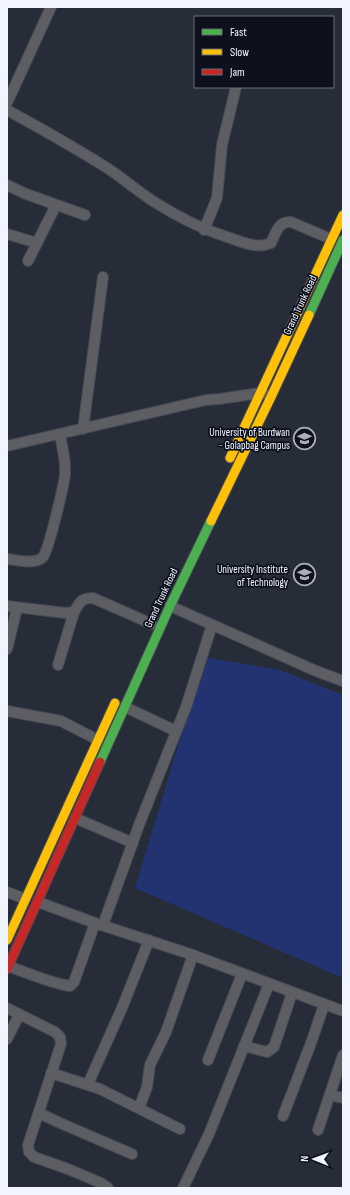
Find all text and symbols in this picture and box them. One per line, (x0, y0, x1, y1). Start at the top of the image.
legend (194, 16, 334, 88)
text: Fast (230, 25, 247, 40)
text: Slow (230, 45, 249, 60)
text: Jam (229, 65, 245, 80)
street label: Grand Trunk Road (281, 273, 320, 337)
school or university icon: University of Burdwan - Golapbag Campus (292, 425, 318, 451)
place label: University of Burdwan - Golapbag Campus (209, 426, 290, 452)
school or university icon: University Institute of Technology (291, 562, 317, 588)
place label: University Institute of Technology (217, 563, 289, 589)
street label: Grand Trunk Road (142, 566, 181, 630)
north arrow (294, 1139, 334, 1179)
text: N (298, 1156, 311, 1162)

